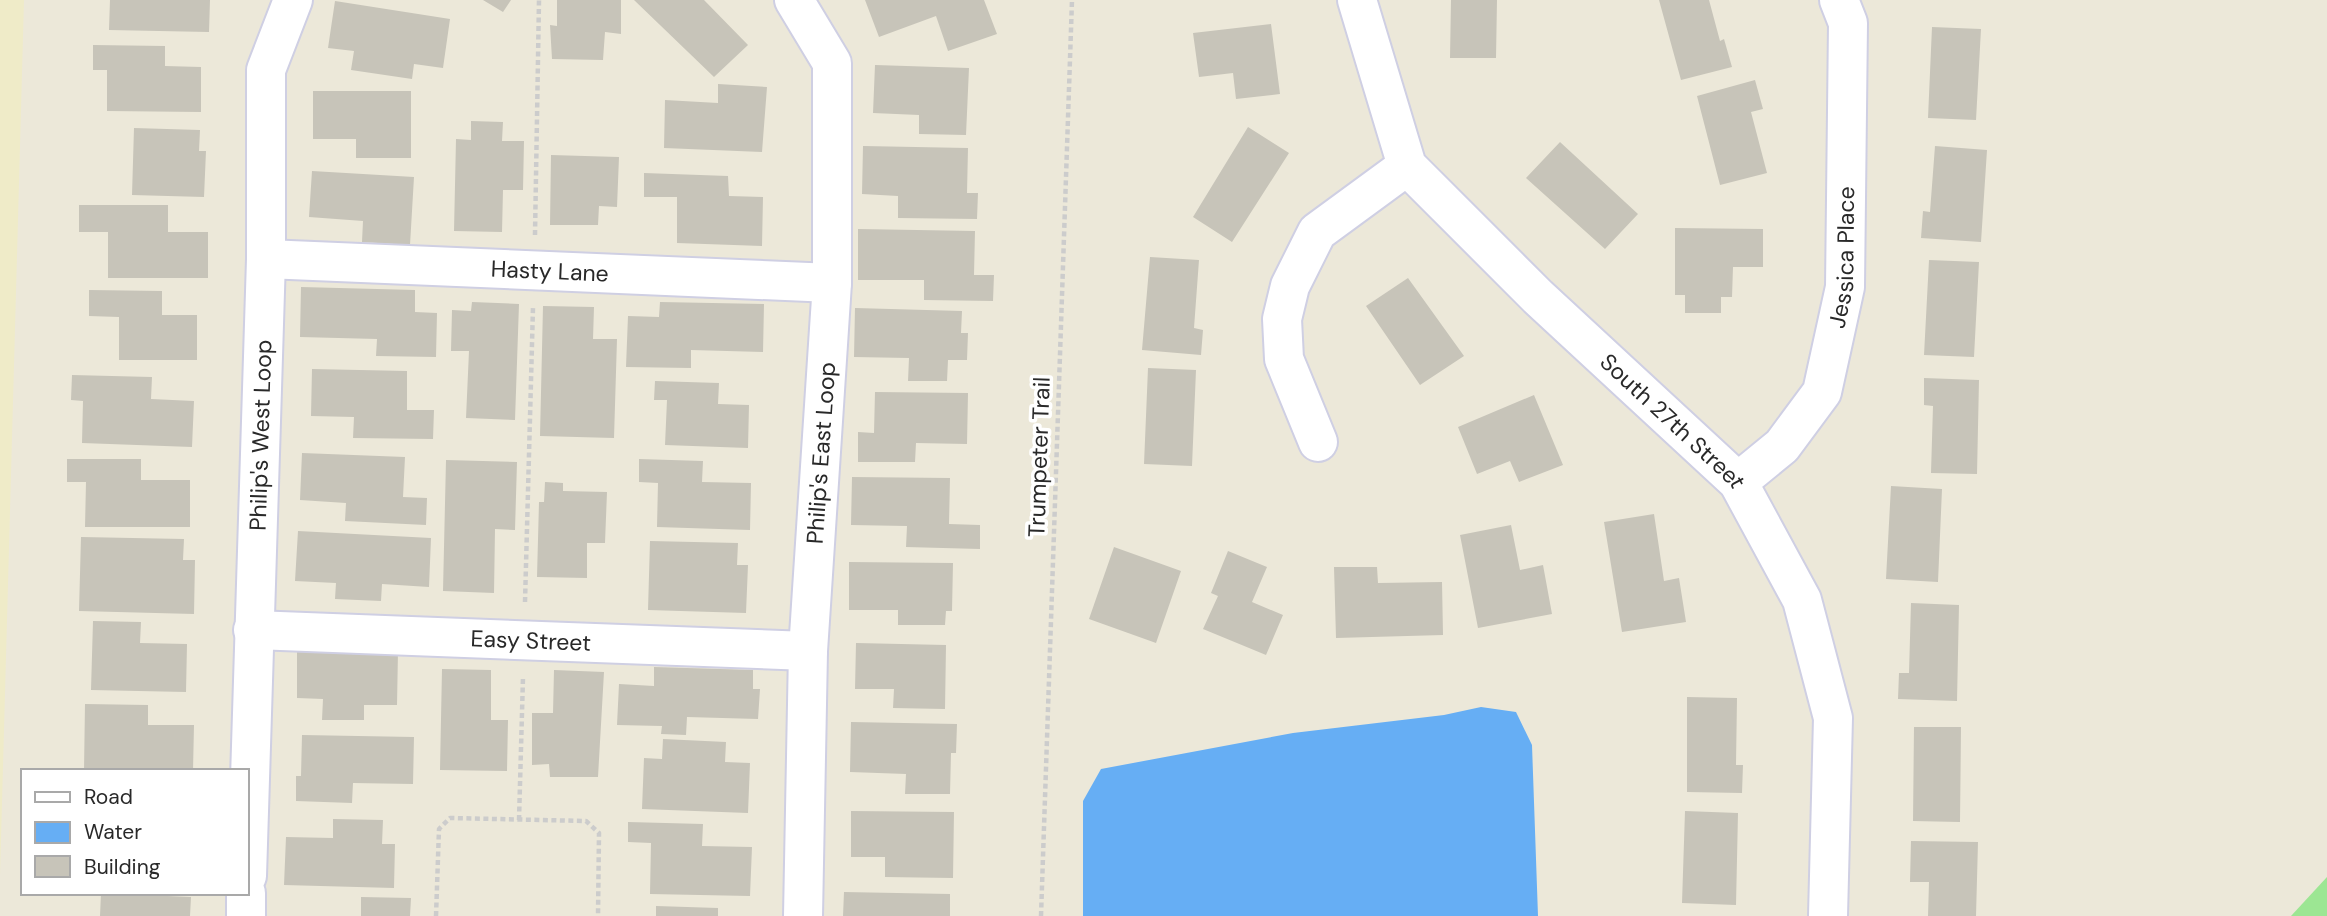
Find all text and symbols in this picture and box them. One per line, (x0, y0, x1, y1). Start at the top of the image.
street label: Jessica Place (1821, 186, 1861, 331)
street label: Hasty Lane (490, 254, 609, 289)
street label: Philip's West Loop (243, 339, 279, 531)
street label: South 27th Street (1594, 347, 1753, 493)
street label: Philip's East Loop (800, 361, 842, 545)
street label: Trumpeter Trail (1021, 376, 1057, 538)
street label: Easy Street (470, 623, 592, 658)
legend (21, 769, 248, 895)
text: Road (84, 783, 133, 811)
text: Water (84, 818, 142, 846)
text: Building (84, 853, 161, 881)

